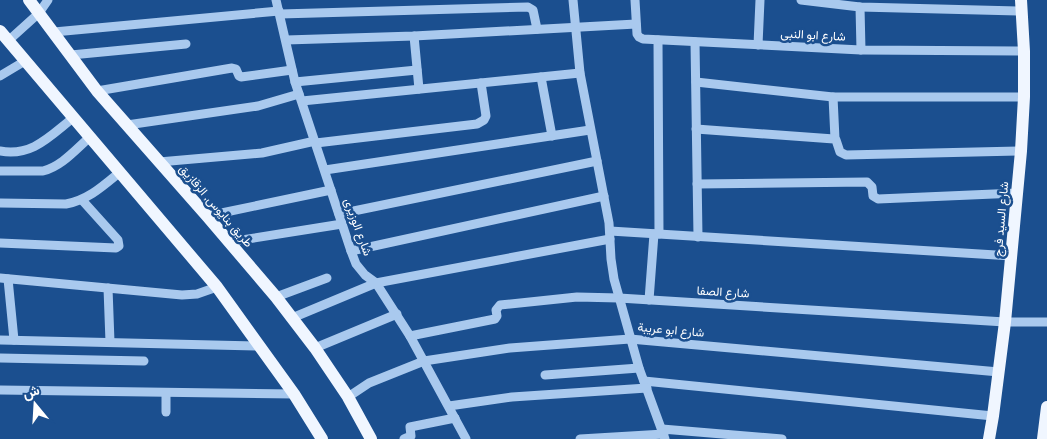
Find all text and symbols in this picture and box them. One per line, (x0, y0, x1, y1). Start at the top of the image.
street label: شارع ابو النبى (780, 25, 846, 46)
street label: طريق بنايوس, الزقازيق (176, 161, 257, 251)
street label: شارع السيد فرج (990, 181, 1013, 257)
street label: شارع الوزيرى (339, 196, 376, 258)
street label: شارع الصفا (696, 283, 750, 302)
street label: شارع ابو عريبة (637, 319, 705, 342)
north arrow (10, 379, 60, 429)
text: ش (20, 380, 42, 404)

